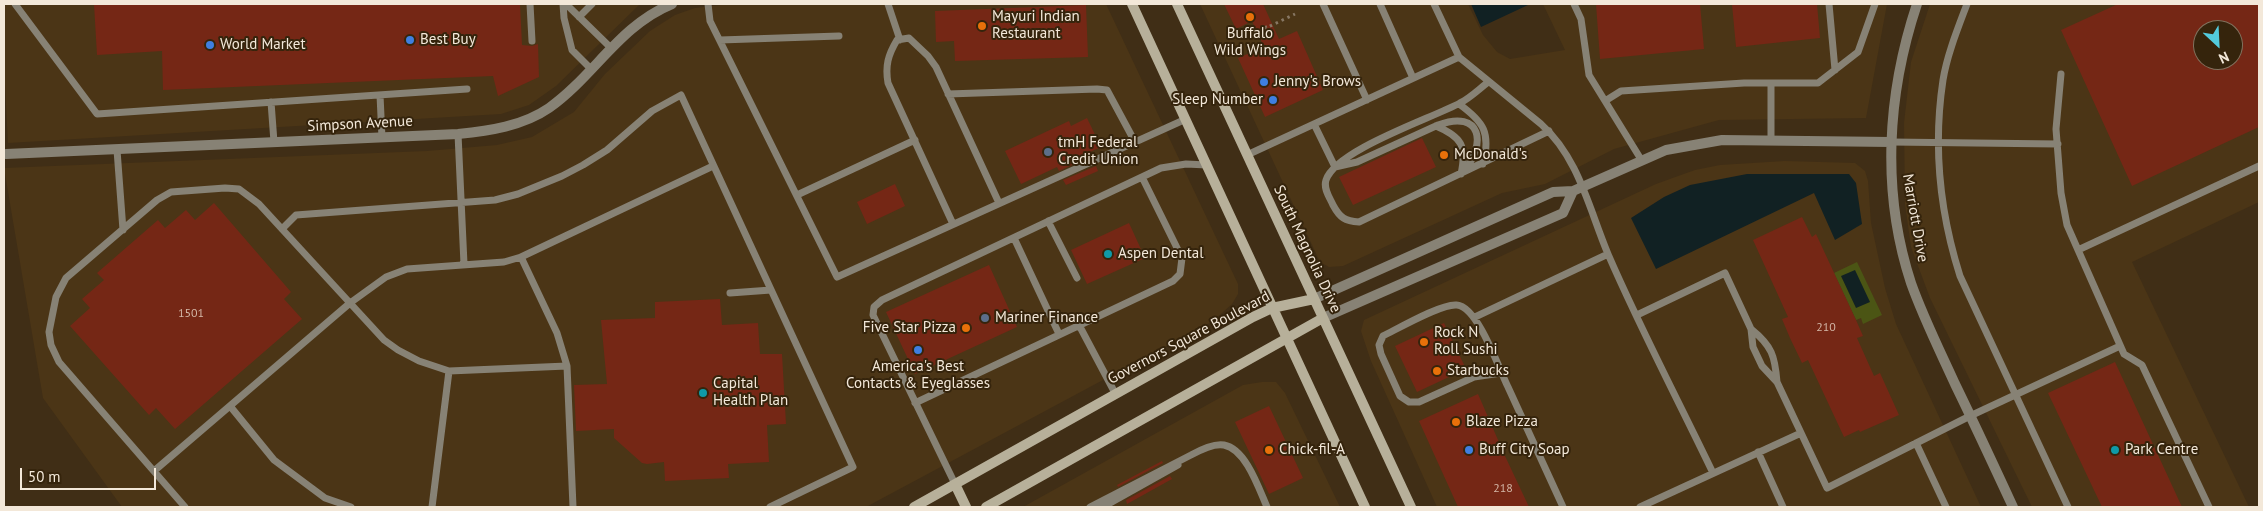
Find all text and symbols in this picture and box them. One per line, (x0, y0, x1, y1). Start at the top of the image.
place label: Mayuri Indian Restaurant (992, 8, 1080, 43)
marker: Buffalo Wild Wings (1244, 11, 1256, 23)
marker: Mayuri Indian Restaurant (976, 20, 988, 32)
north arrow (2193, 20, 2243, 70)
place label: Buffalo Wild Wings (1214, 25, 1286, 60)
place label: Best Buy (420, 31, 476, 49)
marker: Best Buy (404, 34, 416, 46)
place label: World Market (220, 36, 305, 54)
marker: World Market (204, 39, 216, 51)
text: N (2216, 48, 2232, 68)
place label: Jenny's Brows (1274, 73, 1361, 91)
marker: Jenny's Brows (1258, 76, 1270, 88)
place label: Sleep Number (1172, 91, 1263, 109)
marker: Sleep Number (1267, 94, 1279, 106)
street label: Simpson Avenue (307, 112, 413, 136)
place label: tmH Federal Credit Union (1058, 134, 1138, 169)
marker: tmH Federal Credit Union (1042, 146, 1054, 158)
place label: McDonald's (1454, 146, 1527, 164)
marker: McDonald's (1438, 149, 1450, 161)
street label: Marriott Drive (1898, 172, 1932, 264)
street label: South Magnolia Drive (1270, 182, 1344, 316)
place label: Aspen Dental (1118, 245, 1204, 263)
marker: Aspen Dental (1102, 248, 1114, 260)
street label: Governors Square Boulevard (1105, 288, 1273, 388)
house number: 1501 (178, 307, 204, 321)
place label: Mariner Finance (995, 309, 1098, 327)
marker: Mariner Finance (979, 312, 991, 324)
place label: Five Star Pizza (863, 319, 956, 337)
house number: 210 (1816, 321, 1836, 335)
marker: Five Star Pizza (960, 322, 972, 334)
place label: Rock N Roll Sushi (1434, 324, 1498, 359)
marker: Rock N Roll Sushi (1418, 336, 1430, 348)
marker: America's Best Contacts & Eyeglasses (912, 344, 924, 356)
place label: America's Best Contacts & Eyeglasses (846, 358, 990, 393)
place label: Starbucks (1447, 362, 1509, 380)
marker: Starbucks (1431, 365, 1443, 377)
place label: Capital Health Plan (713, 375, 788, 410)
marker: Capital Health Plan (697, 387, 709, 399)
place label: Blaze Pizza (1466, 413, 1538, 431)
marker: Blaze Pizza (1450, 416, 1462, 428)
place label: Chick-fil-A (1279, 441, 1345, 459)
place label: Buff City Soap (1479, 441, 1570, 459)
place label: Park Centre (2125, 441, 2198, 459)
marker: Chick-fil-A (1263, 444, 1275, 456)
marker: Buff City Soap (1463, 444, 1475, 456)
marker: Park Centre (2109, 444, 2121, 456)
scale bar (22, 458, 159, 490)
text: 50 m (28, 467, 61, 486)
house number: 218 (1493, 482, 1513, 496)

